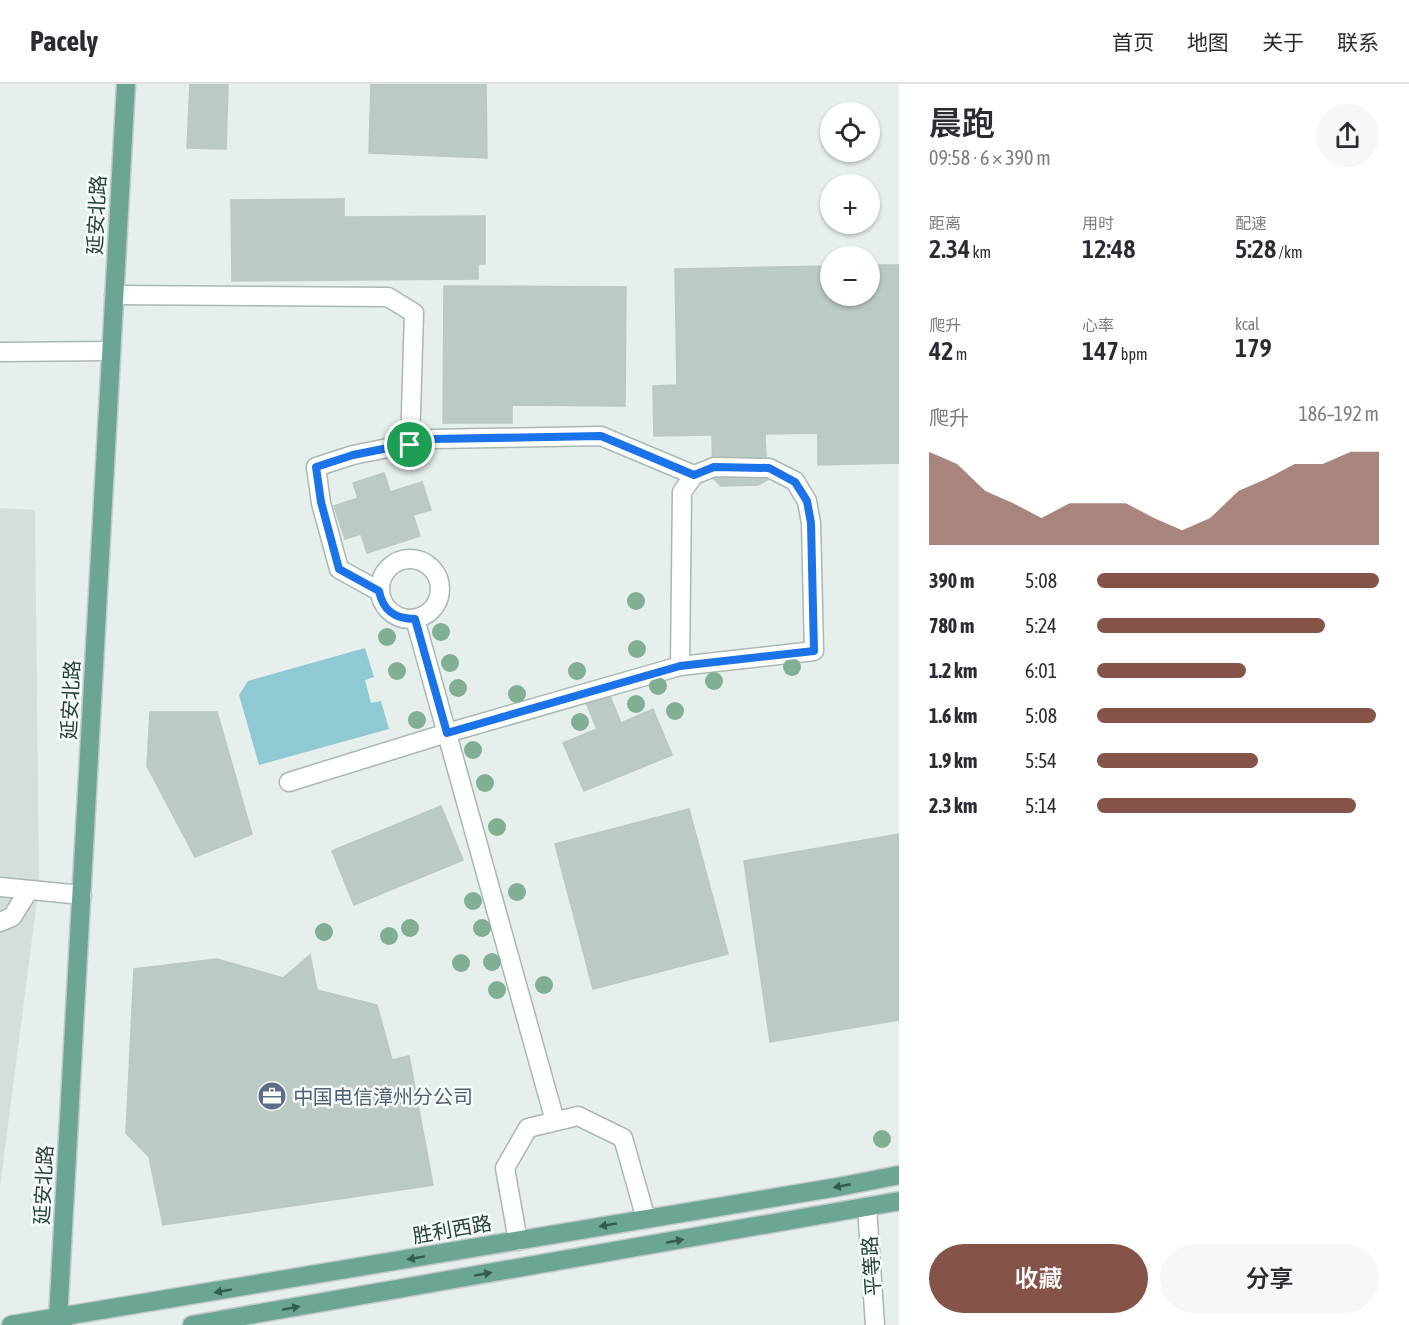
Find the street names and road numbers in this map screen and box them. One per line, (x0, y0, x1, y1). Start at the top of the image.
street label: 延安北路 (82, 174, 110, 256)
street label: 延安北路 (56, 659, 84, 741)
street label: 延安北路 (29, 1144, 57, 1226)
street label: 胜利西路 (411, 1211, 493, 1247)
street label: 平等路 (857, 1235, 885, 1297)

